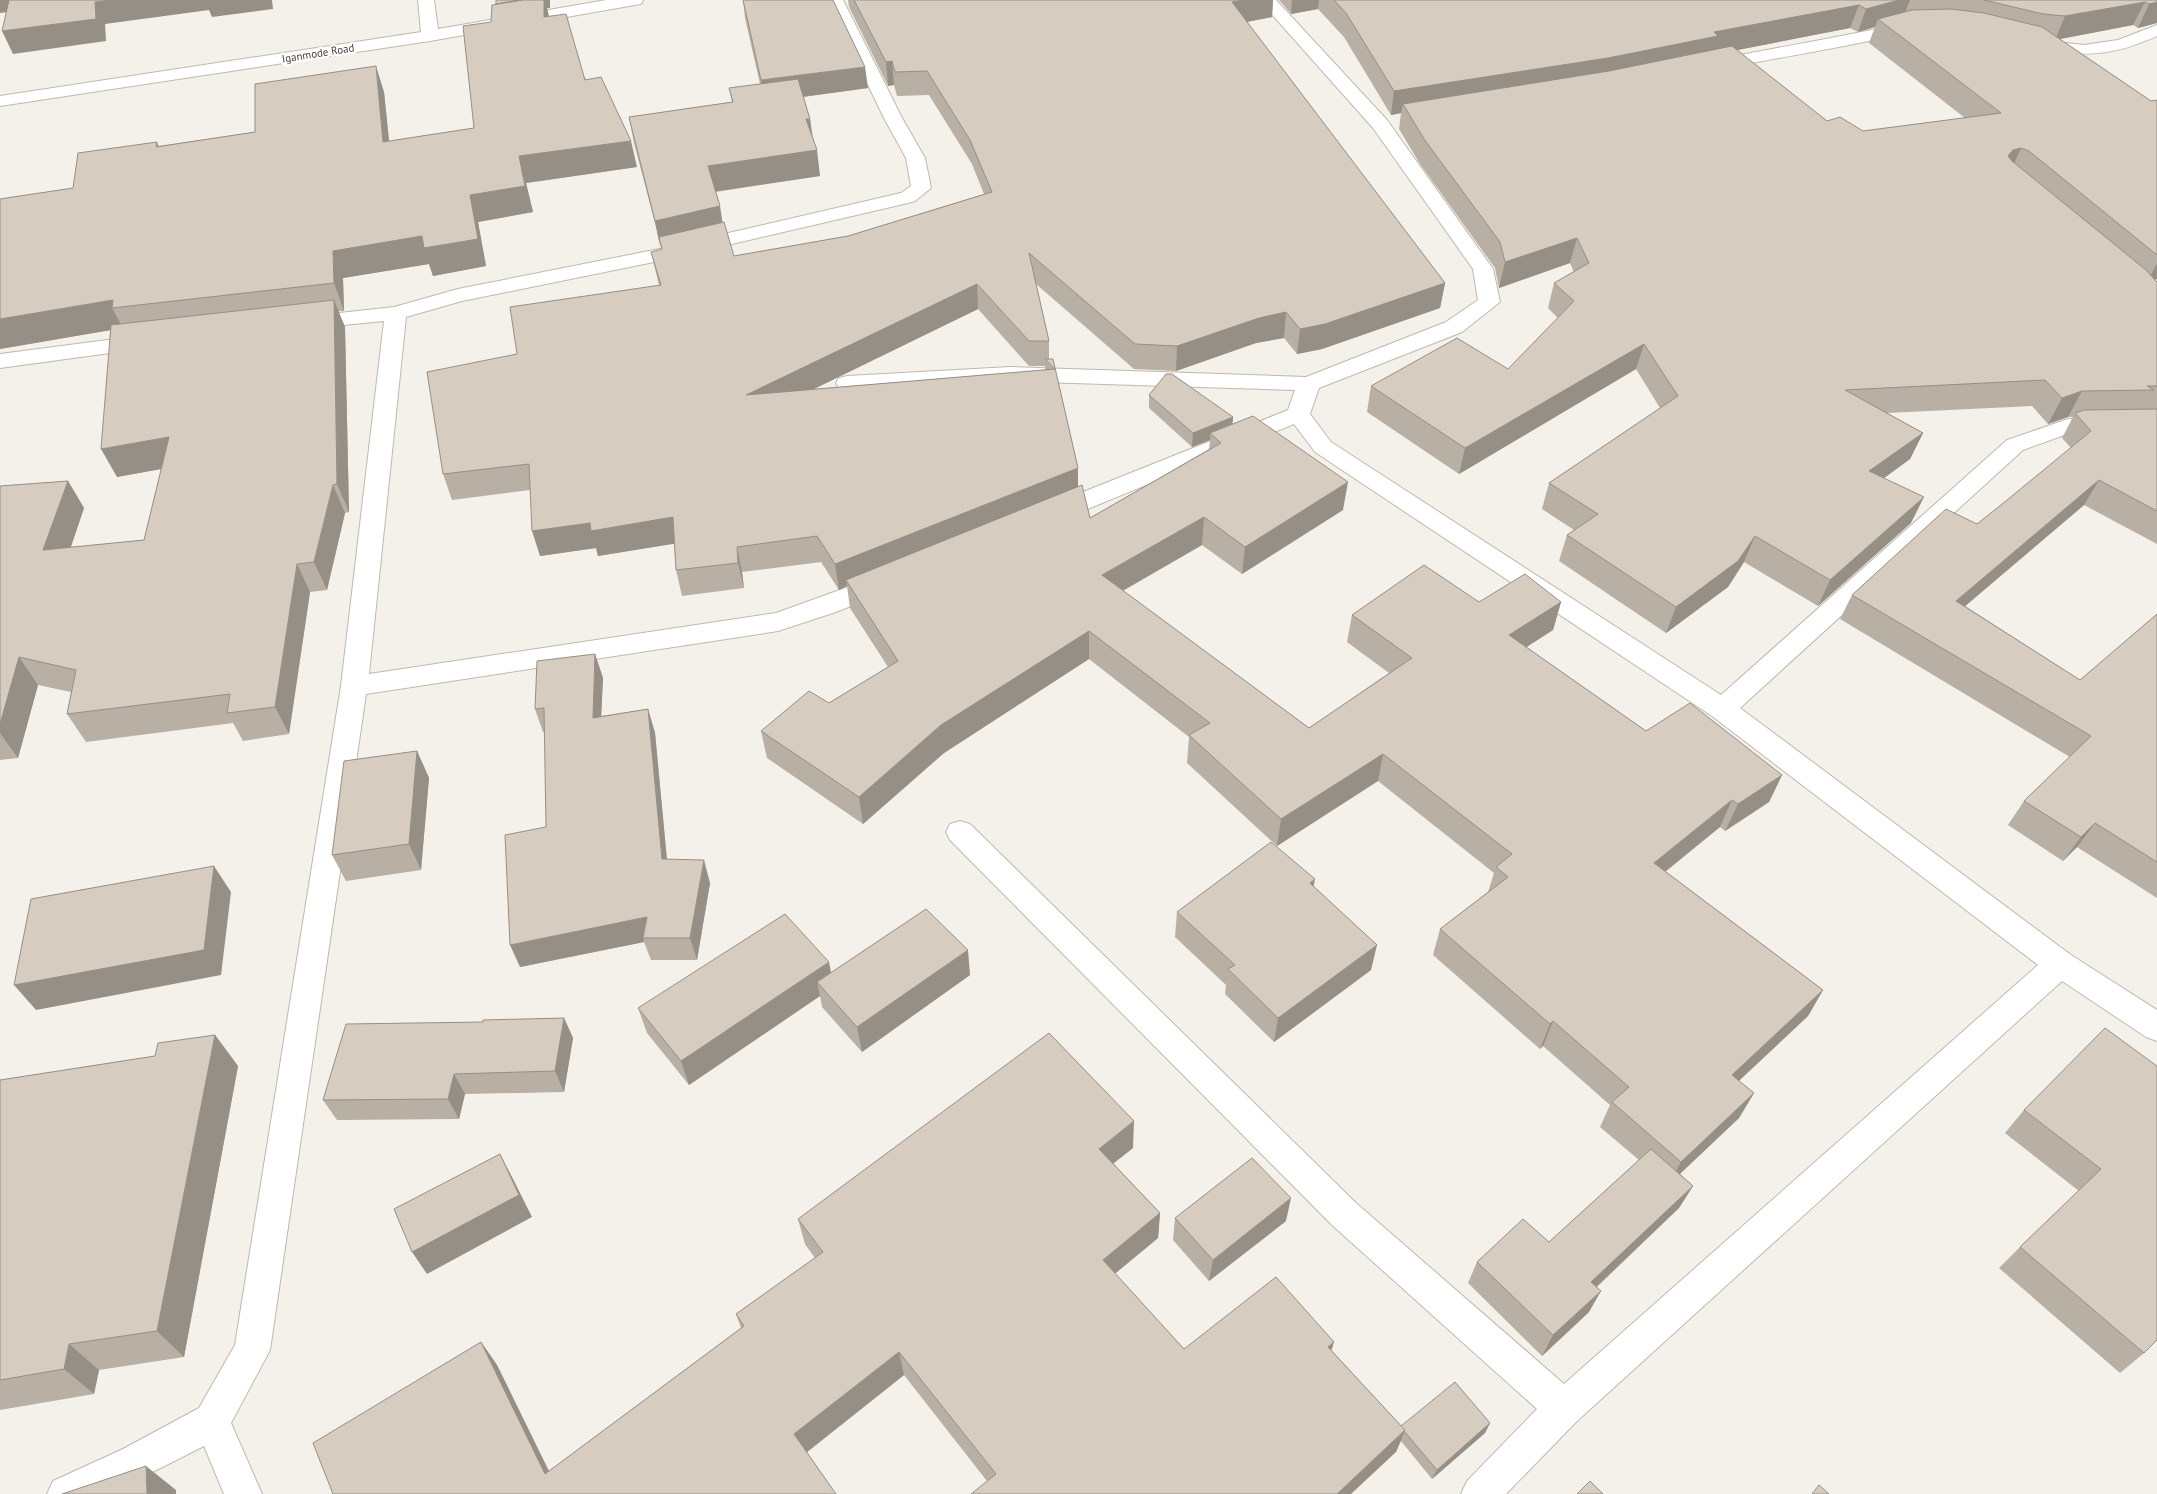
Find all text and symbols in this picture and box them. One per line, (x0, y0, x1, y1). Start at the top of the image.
street label: Iganmode Road (281, 40, 355, 66)

